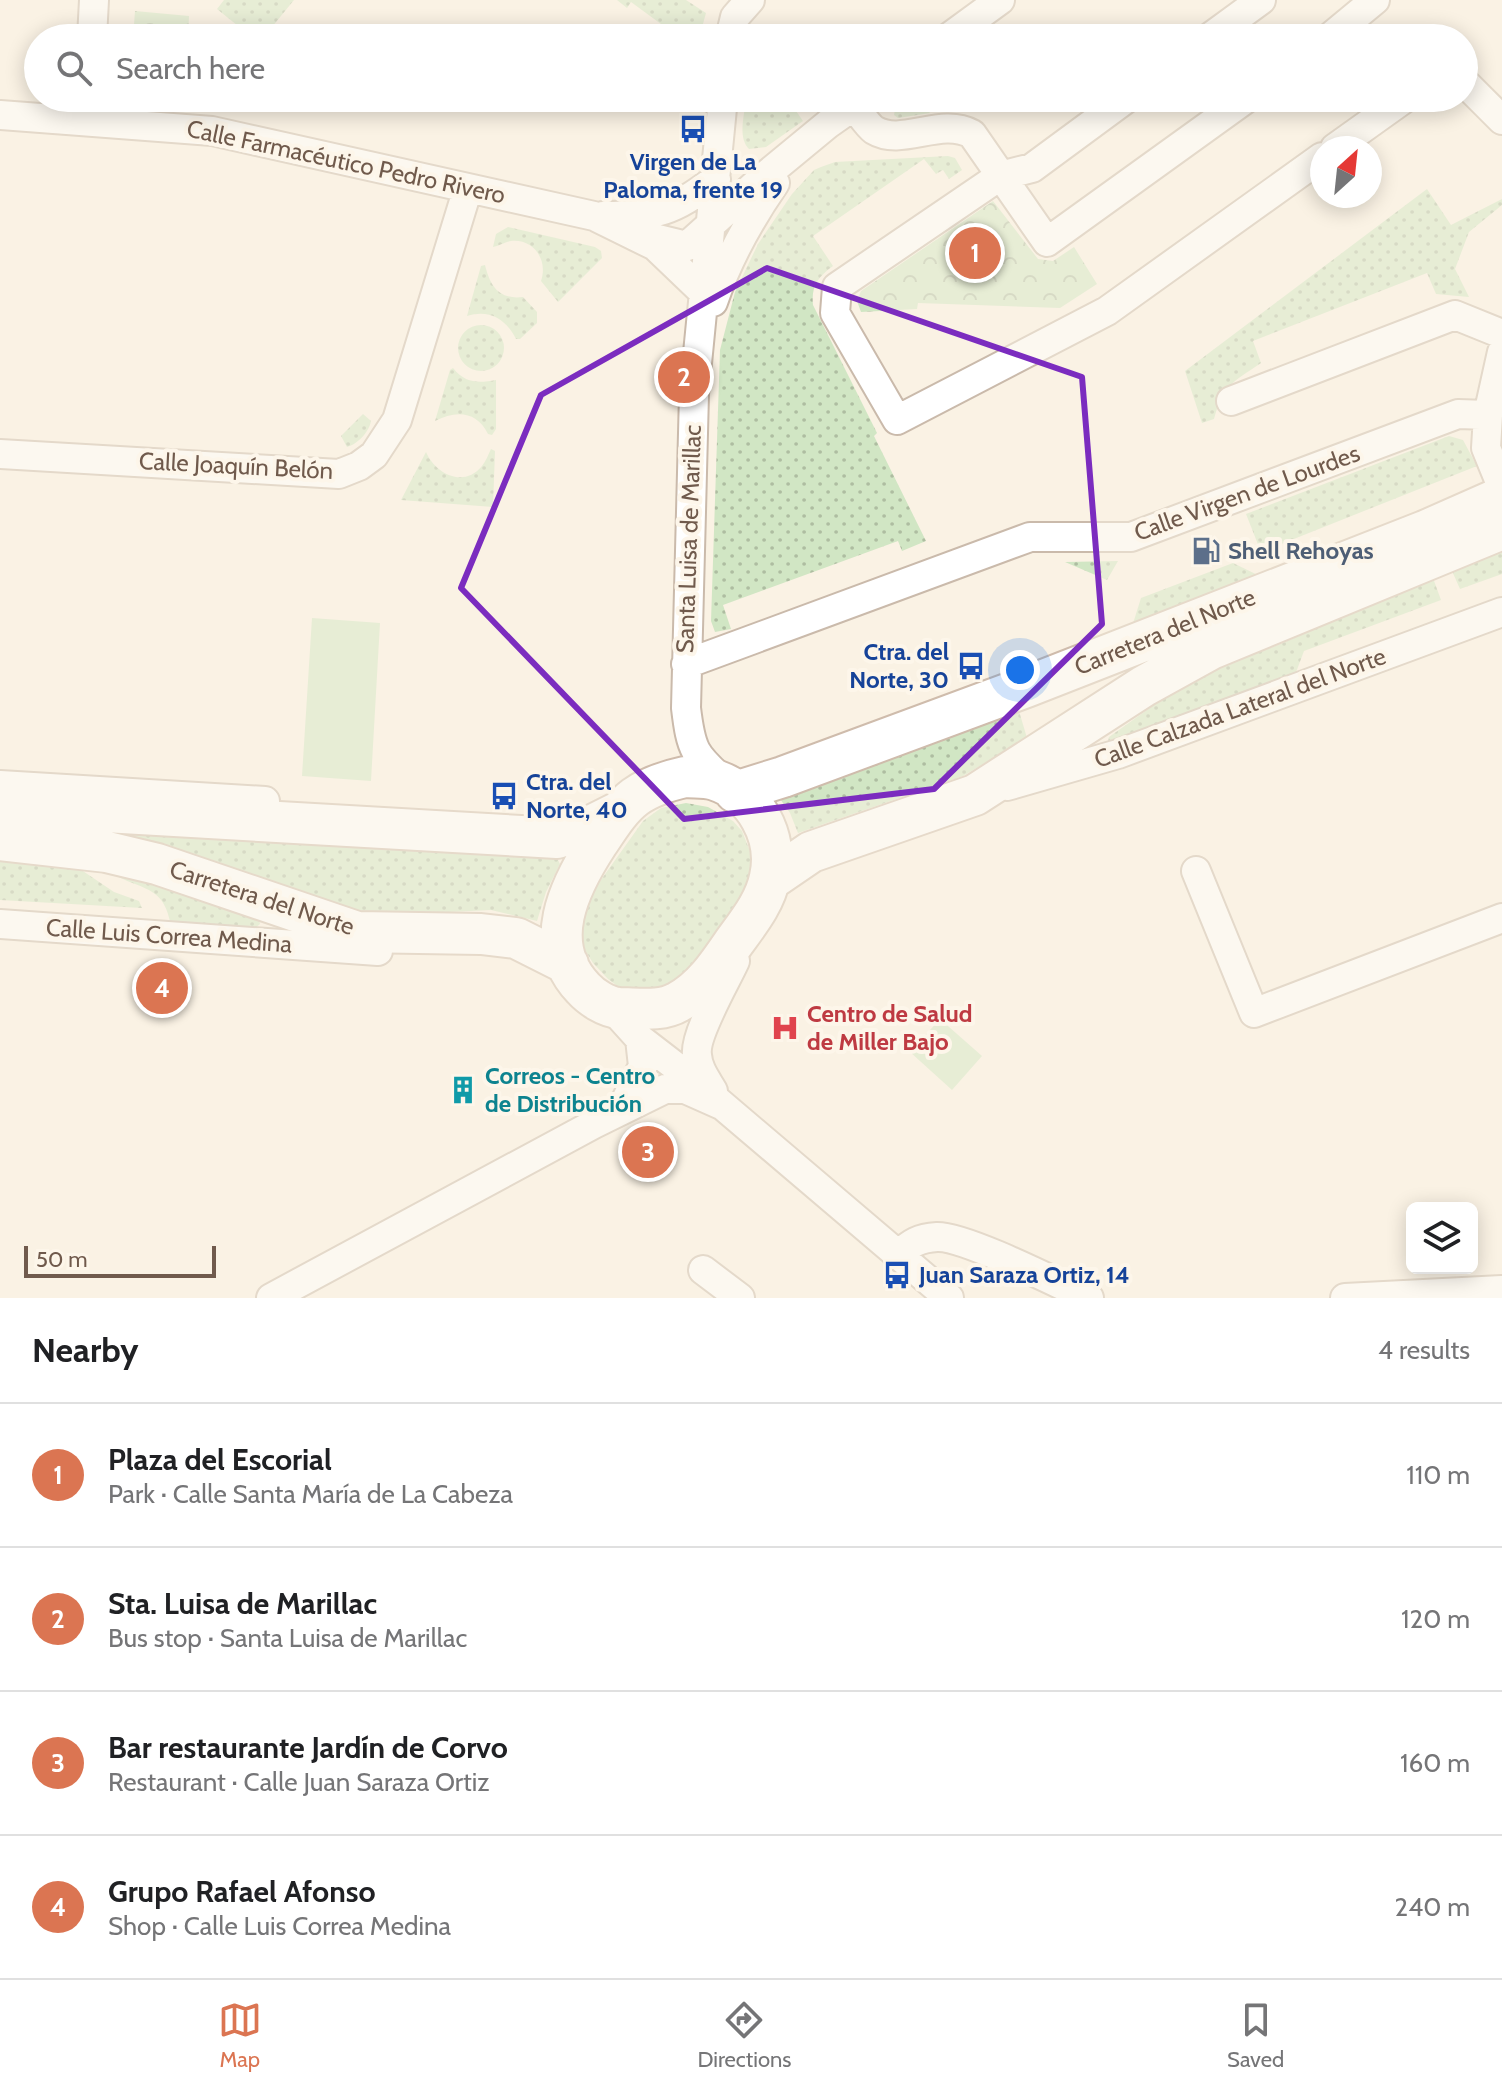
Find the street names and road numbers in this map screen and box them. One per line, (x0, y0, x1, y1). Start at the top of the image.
street label: Calle Farmacéutico Pedro Rivero (184, 114, 508, 209)
street label: Santa Luisa de Marillac (670, 424, 707, 654)
street label: Calle Virgen de Lourdes (1130, 438, 1364, 547)
street label: Calle Joaquín Belón (138, 446, 334, 485)
street label: Carretera del Norte (1070, 582, 1259, 681)
street label: Calle Calzada Lateral del Norte (1090, 641, 1390, 774)
street label: Carretera del Norte (166, 854, 358, 941)
street label: Calle Luis Correa Medina (45, 912, 294, 959)

